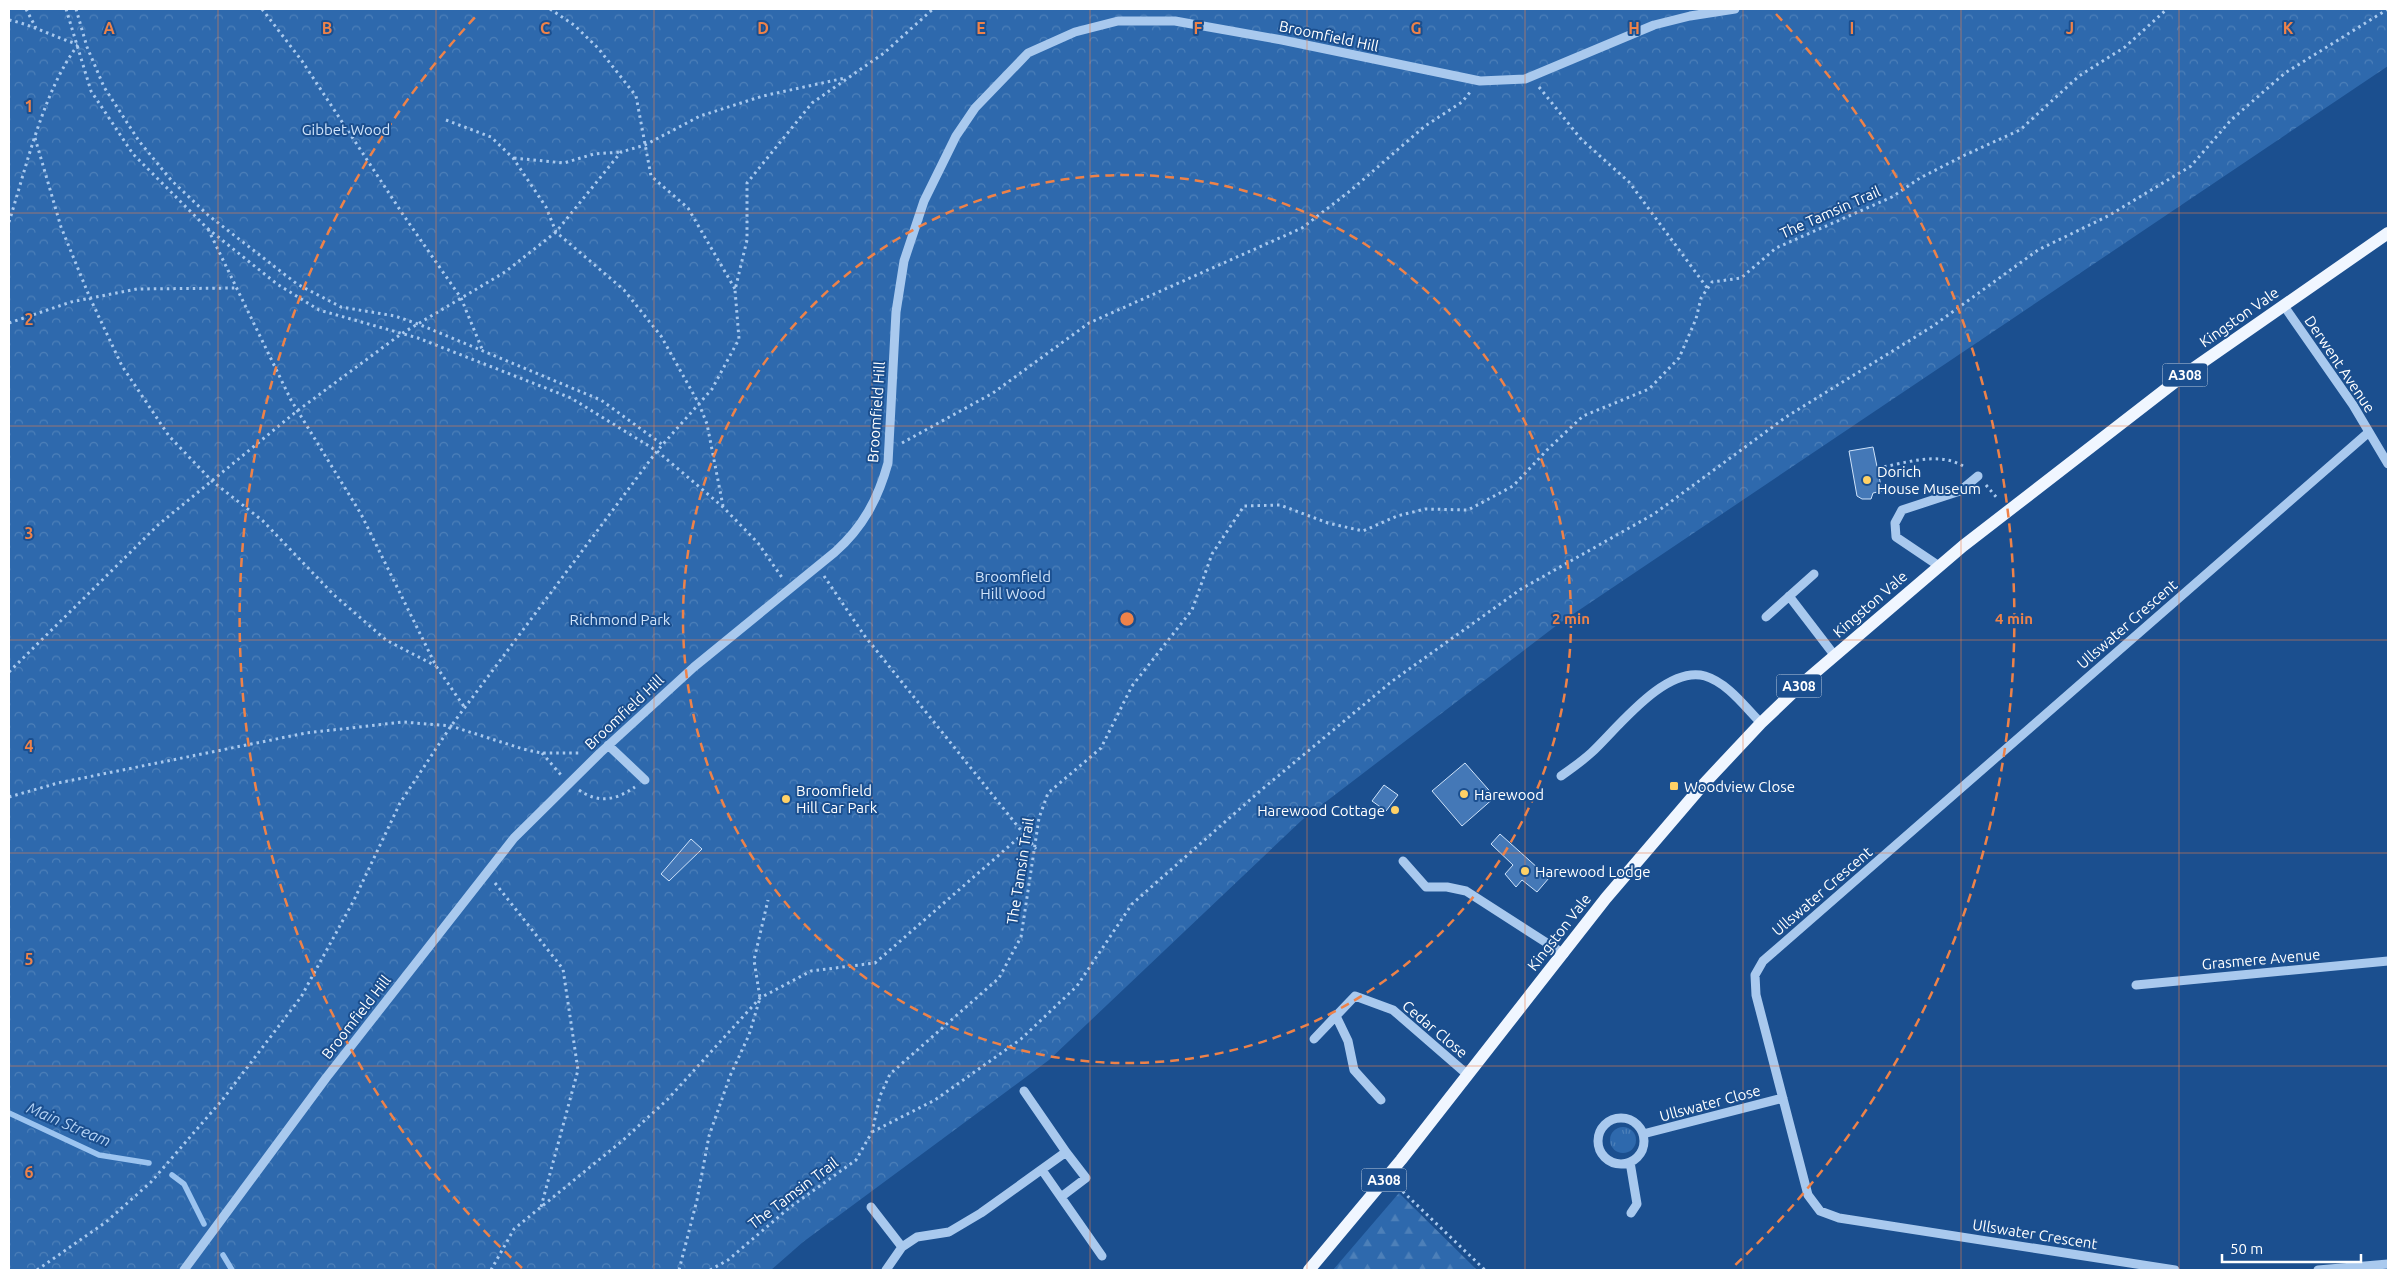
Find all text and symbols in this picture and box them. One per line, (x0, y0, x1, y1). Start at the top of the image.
street label: Broomfield Hill (1278, 17, 1380, 55)
text: A (103, 19, 115, 37)
text: B (322, 19, 332, 37)
text: C (540, 19, 550, 37)
text: D (757, 19, 769, 37)
text: E (976, 19, 986, 37)
text: F (1194, 19, 1203, 37)
text: G (1410, 19, 1422, 37)
text: H (1628, 19, 1640, 37)
text: I (1850, 19, 1854, 37)
text: J (2066, 19, 2074, 37)
text: K (2283, 19, 2294, 37)
text: 1 (24, 97, 34, 115)
park label: Gibbet Wood (302, 121, 390, 138)
street label: The Tamsin Trail (1777, 182, 1883, 242)
street label: Kingston Vale (2196, 283, 2282, 351)
text: 2 (24, 310, 34, 328)
street label: Derwent Avenue (2301, 312, 2379, 416)
street label: Broomfield Hill (864, 361, 888, 463)
road number: A308 (2162, 364, 2208, 386)
place label: Dorich House Museum (1877, 463, 1981, 497)
marker: Dorich House Museum (1861, 474, 1873, 486)
text: 3 (24, 524, 34, 542)
street label: Kingston Vale (1829, 567, 1911, 641)
park label: Broomfield Hill Wood (975, 568, 1051, 602)
street label: Ullswater Crescent (2074, 576, 2180, 672)
centre of rings (1118, 610, 1136, 628)
text: 2 min (1552, 610, 1590, 627)
text: 4 min (1995, 610, 2033, 627)
park label: Richmond Park (570, 611, 671, 628)
street label: Broomfield Hill (581, 671, 667, 753)
road number: A308 (1776, 674, 1822, 698)
text: 4 (24, 737, 34, 755)
place label: Woodview Close (1684, 778, 1795, 795)
marker: Woodview Close (1668, 780, 1680, 792)
place label: Broomfield Hill Car Park (796, 782, 878, 816)
place label: Harewood (1474, 786, 1544, 803)
marker: Harewood (1458, 788, 1470, 800)
marker: Broomfield Hill Car Park (780, 793, 792, 805)
place label: Harewood Cottage (1257, 802, 1385, 819)
marker: Harewood Cottage (1389, 804, 1401, 816)
street label: The Tamsin Trail (1003, 816, 1037, 926)
street label: Ullswater Crescent (1769, 843, 1875, 939)
place label: Harewood Lodge (1535, 863, 1651, 880)
marker: Harewood Lodge (1519, 865, 1531, 877)
street label: Kingston Vale (1524, 890, 1594, 974)
street label: Grasmere Avenue (2201, 945, 2321, 973)
text: 5 (24, 950, 34, 968)
street label: Broomfield Hill (318, 972, 394, 1062)
street label: Cedar Close (1399, 997, 1471, 1061)
street label: Ullswater Close (1658, 1081, 1762, 1125)
water label: Main Stream (24, 1098, 114, 1150)
street label: The Tamsin Trail (745, 1154, 841, 1232)
text: 6 (24, 1163, 34, 1181)
road number: A308 (1362, 1168, 1406, 1192)
street label: Ullswater Crescent (1971, 1216, 2099, 1252)
scale bar (2222, 1232, 2361, 1264)
text: 50 m (2230, 1240, 2263, 1257)

